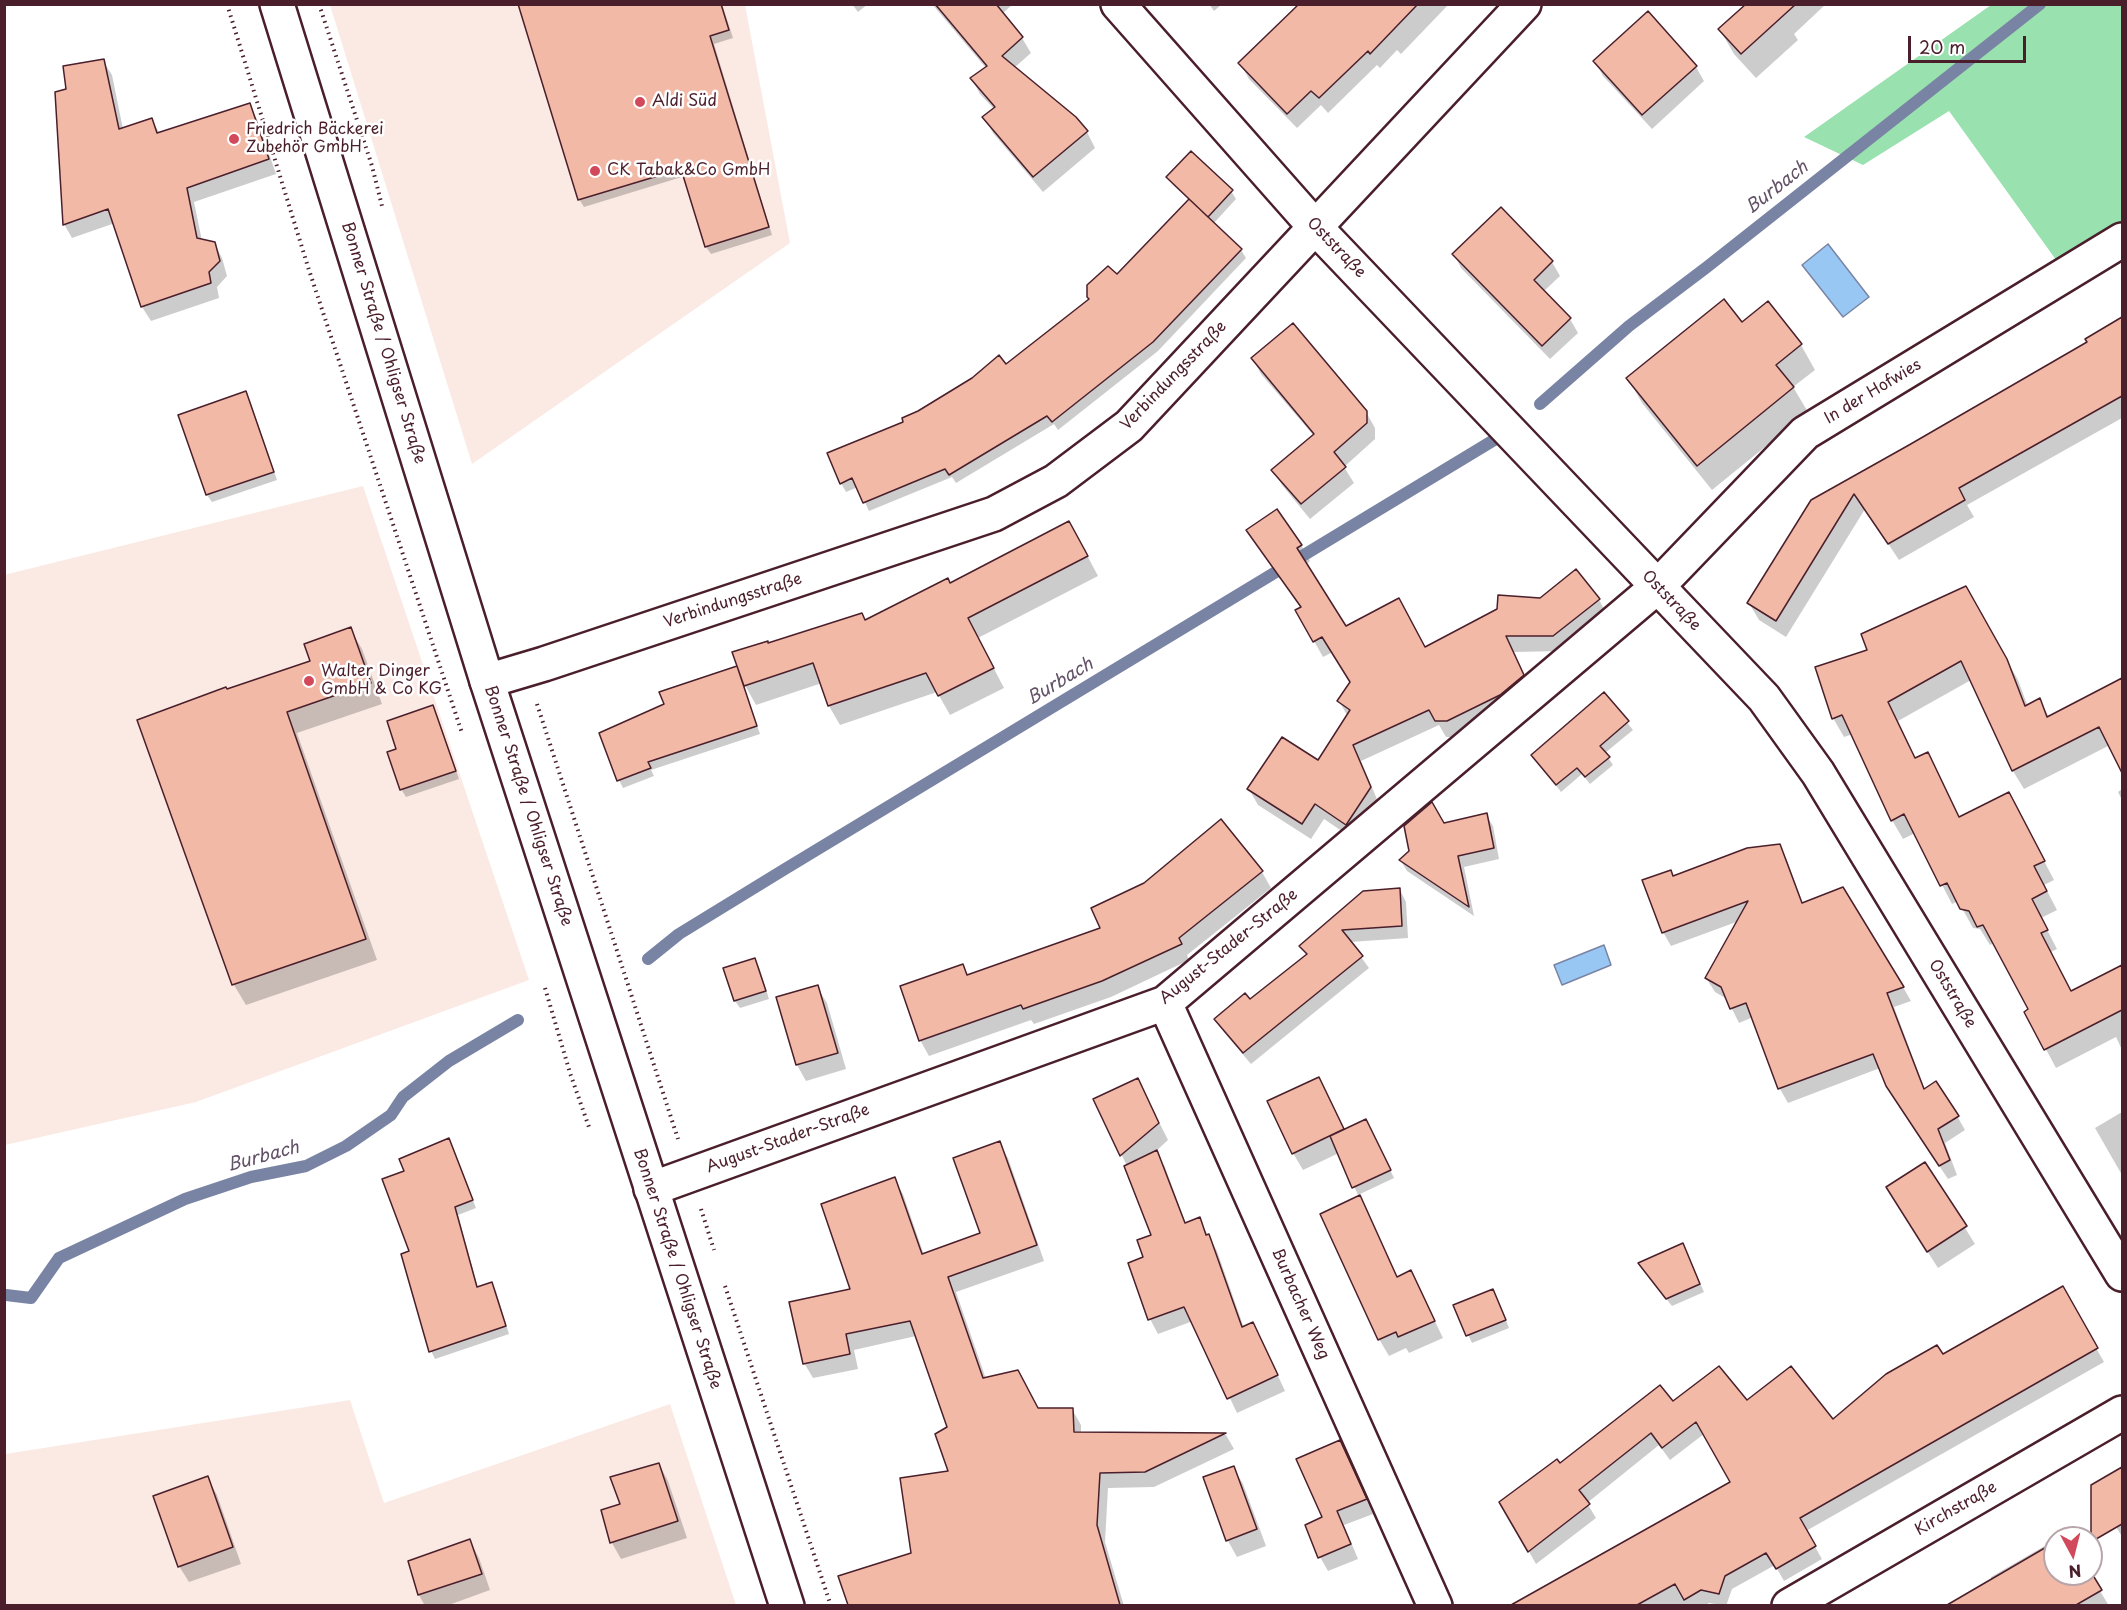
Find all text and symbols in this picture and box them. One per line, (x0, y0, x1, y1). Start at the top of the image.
scale bar (1911, 24, 2030, 62)
text: 20 m (1919, 33, 1965, 60)
place label: Aldi Süd (652, 92, 717, 112)
marker: Aldi Süd (633, 95, 647, 109)
place label: Friedrich Bäckerei Zubehör GmbH (246, 120, 384, 158)
marker: Friedrich Bäckerei Zubehör GmbH (227, 132, 241, 146)
water label: Burbach (1741, 157, 1813, 219)
place label: CK Tabak&Co GmbH (607, 161, 770, 181)
marker: CK Tabak&Co GmbH (588, 164, 602, 178)
street label: Oststraße (1303, 214, 1369, 282)
street label: Bonner Straße / Ohligser Straße (337, 220, 429, 466)
street label: Verbindungsstraße (1117, 318, 1231, 434)
street label: In der Hofwies (1821, 355, 1925, 429)
street label: Oststraße (1638, 567, 1704, 635)
street label: Verbindungsstraße (662, 570, 804, 632)
water label: Burbach (1023, 654, 1097, 710)
place label: Walter Dinger GmbH & Co KG (321, 662, 442, 700)
marker: Walter Dinger GmbH & Co KG (302, 674, 316, 688)
street label: Bonner Straße / Ohligser Straße (480, 683, 576, 929)
street label: August-Stader-Straße (1156, 885, 1302, 1009)
street label: Oststraße (1924, 956, 1980, 1032)
street label: August-Stader-Straße (704, 1101, 872, 1177)
water label: Burbach (225, 1137, 301, 1177)
street label: Bonner Straße / Ohligser Straße (629, 1146, 725, 1392)
street label: Burbacher Weg (1267, 1245, 1333, 1363)
street label: Kirchstraße (1912, 1478, 2000, 1540)
north arrow (2043, 1526, 2103, 1586)
text: N (2067, 1559, 2083, 1585)

